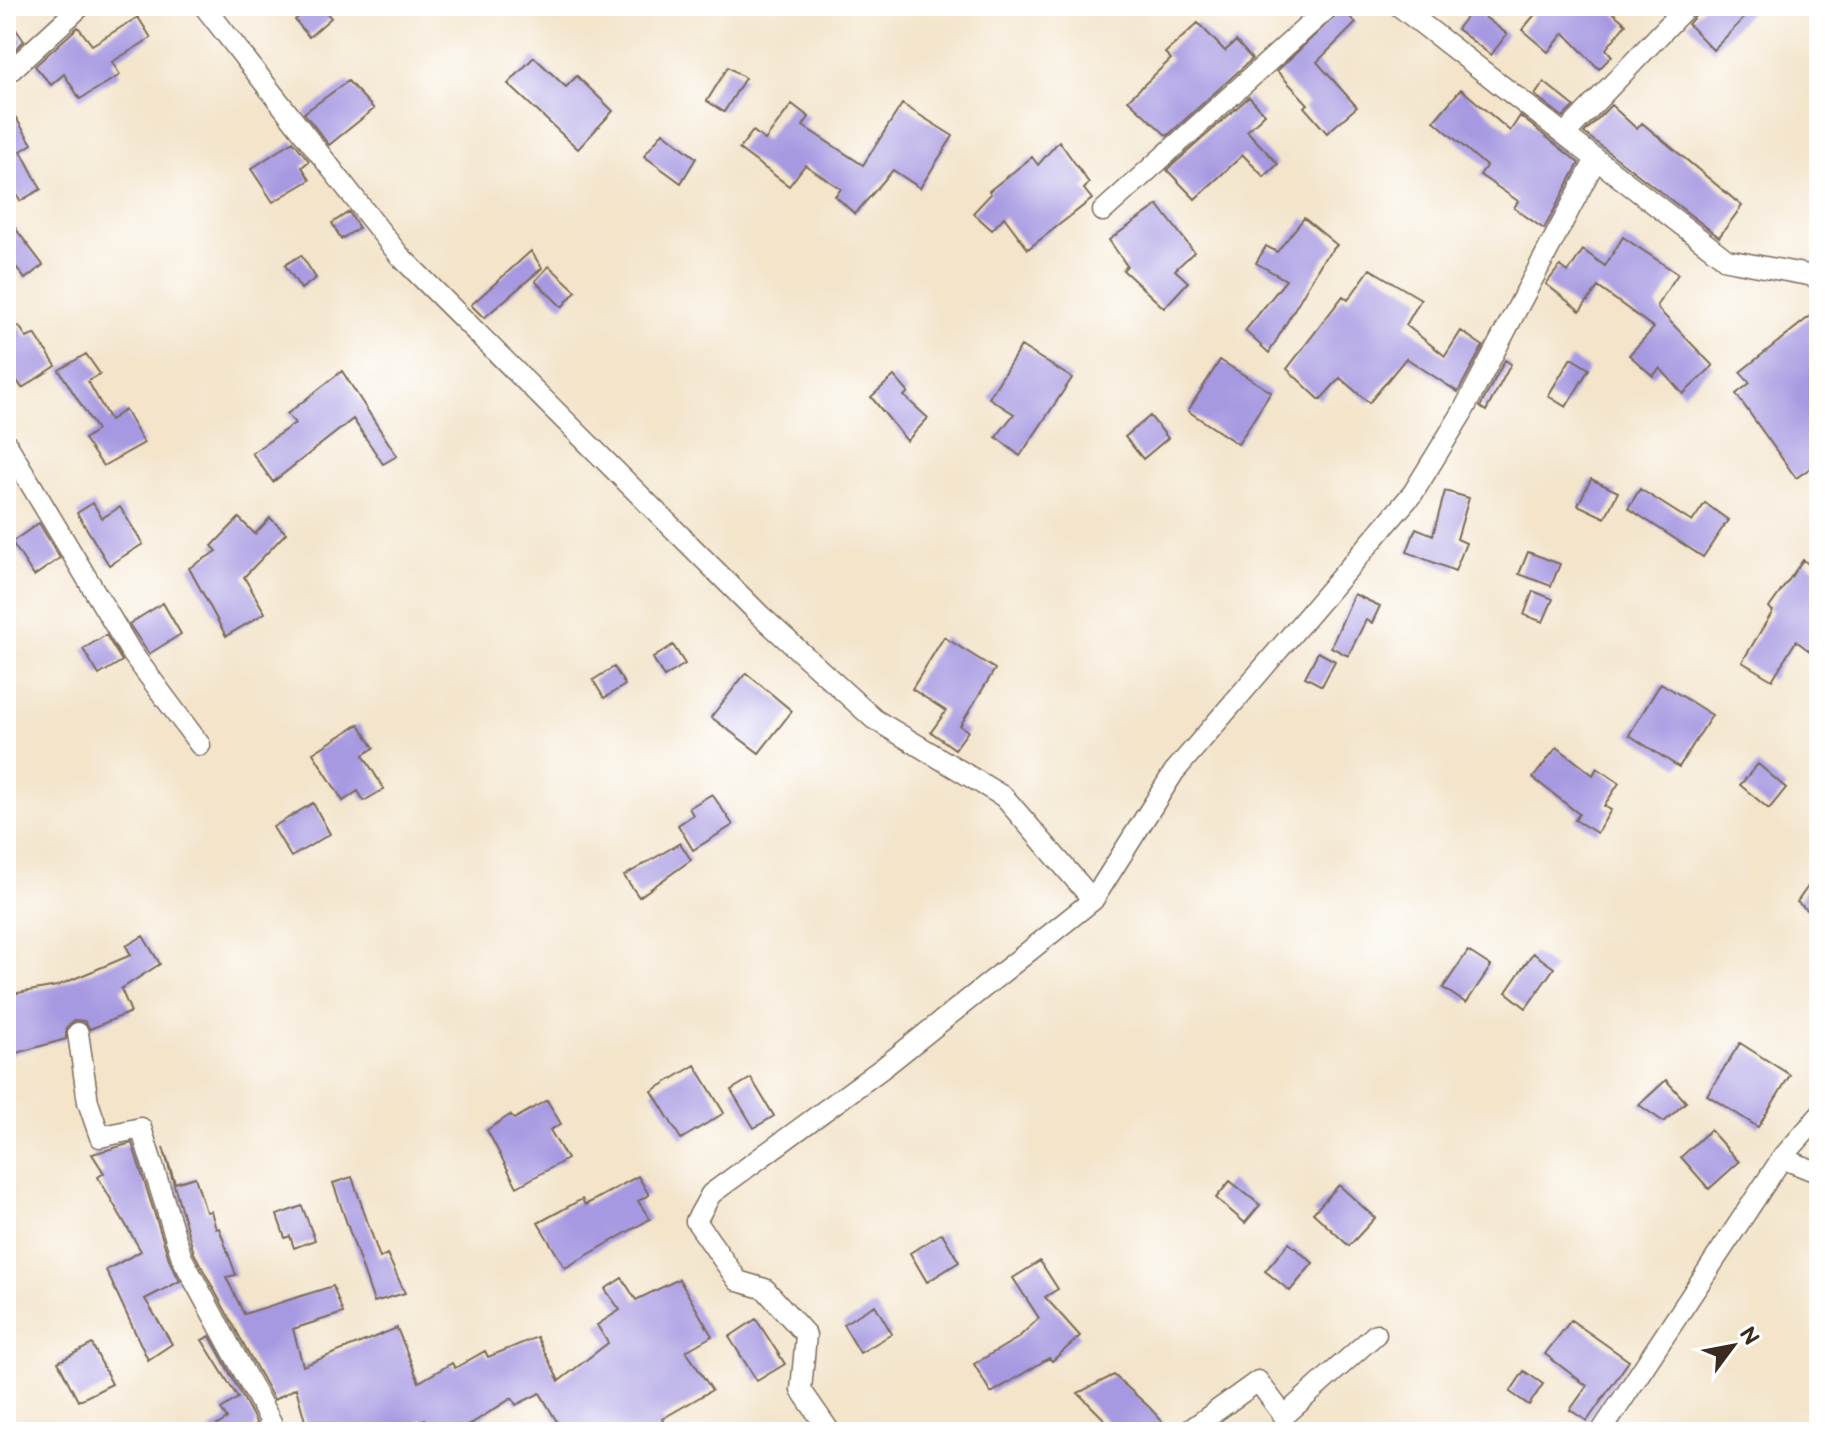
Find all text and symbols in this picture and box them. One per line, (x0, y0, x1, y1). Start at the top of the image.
north arrow (1693, 1306, 1773, 1386)
text: N (1733, 1322, 1765, 1350)

